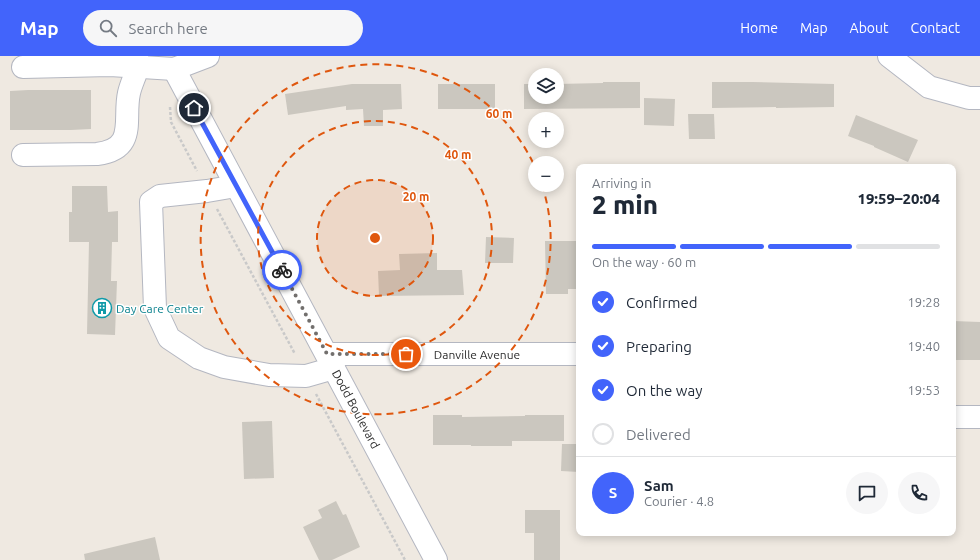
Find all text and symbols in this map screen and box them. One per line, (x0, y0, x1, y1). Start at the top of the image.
search box (83, 10, 363, 46)
text: Map (20, 17, 59, 39)
icon: search (97, 17, 119, 39)
text: Search here (129, 20, 208, 37)
text: Home (740, 20, 778, 36)
text: Map (800, 20, 828, 36)
text: About (850, 20, 889, 36)
text: Contact (911, 20, 960, 36)
map controls (528, 68, 564, 192)
button: layers (528, 68, 564, 104)
pin (177, 91, 211, 125)
icon: home (183, 97, 205, 119)
text: 60 m (486, 107, 512, 120)
button: + (528, 112, 564, 148)
text: 40 m (445, 148, 471, 161)
button: − (528, 156, 564, 192)
text: Arriving in (592, 176, 651, 190)
text: 20 m (403, 190, 429, 203)
text: 2 min (592, 190, 658, 219)
text: 19:59–20:04 (857, 190, 940, 207)
centre of rings (368, 231, 382, 245)
courier (262, 250, 302, 290)
text: On the way · 60 m (592, 255, 696, 269)
icon: bike (271, 259, 293, 281)
icon: check (592, 291, 614, 313)
text: Confirmed (626, 294, 698, 311)
text: 19:28 (907, 295, 940, 309)
building icon: Day Care Center (91, 297, 113, 319)
place label: Day Care Center (116, 302, 204, 315)
icon: check (592, 335, 614, 357)
pin (389, 337, 423, 371)
text: Preparing (626, 338, 692, 355)
text: 19:40 (907, 339, 940, 353)
icon: bag (395, 343, 417, 365)
street label: Danville Avenue (434, 348, 520, 361)
street label: Dodd Boulevard (330, 367, 382, 451)
icon: check (592, 379, 614, 401)
text: On the way (626, 382, 702, 399)
text: 19:53 (907, 383, 940, 397)
text: Delivered (626, 426, 691, 443)
button: chat (846, 472, 888, 514)
button: phone (898, 472, 940, 514)
text: Sam (644, 477, 674, 494)
text: S (609, 484, 617, 501)
text: Courier · 4.8 (644, 494, 714, 508)

